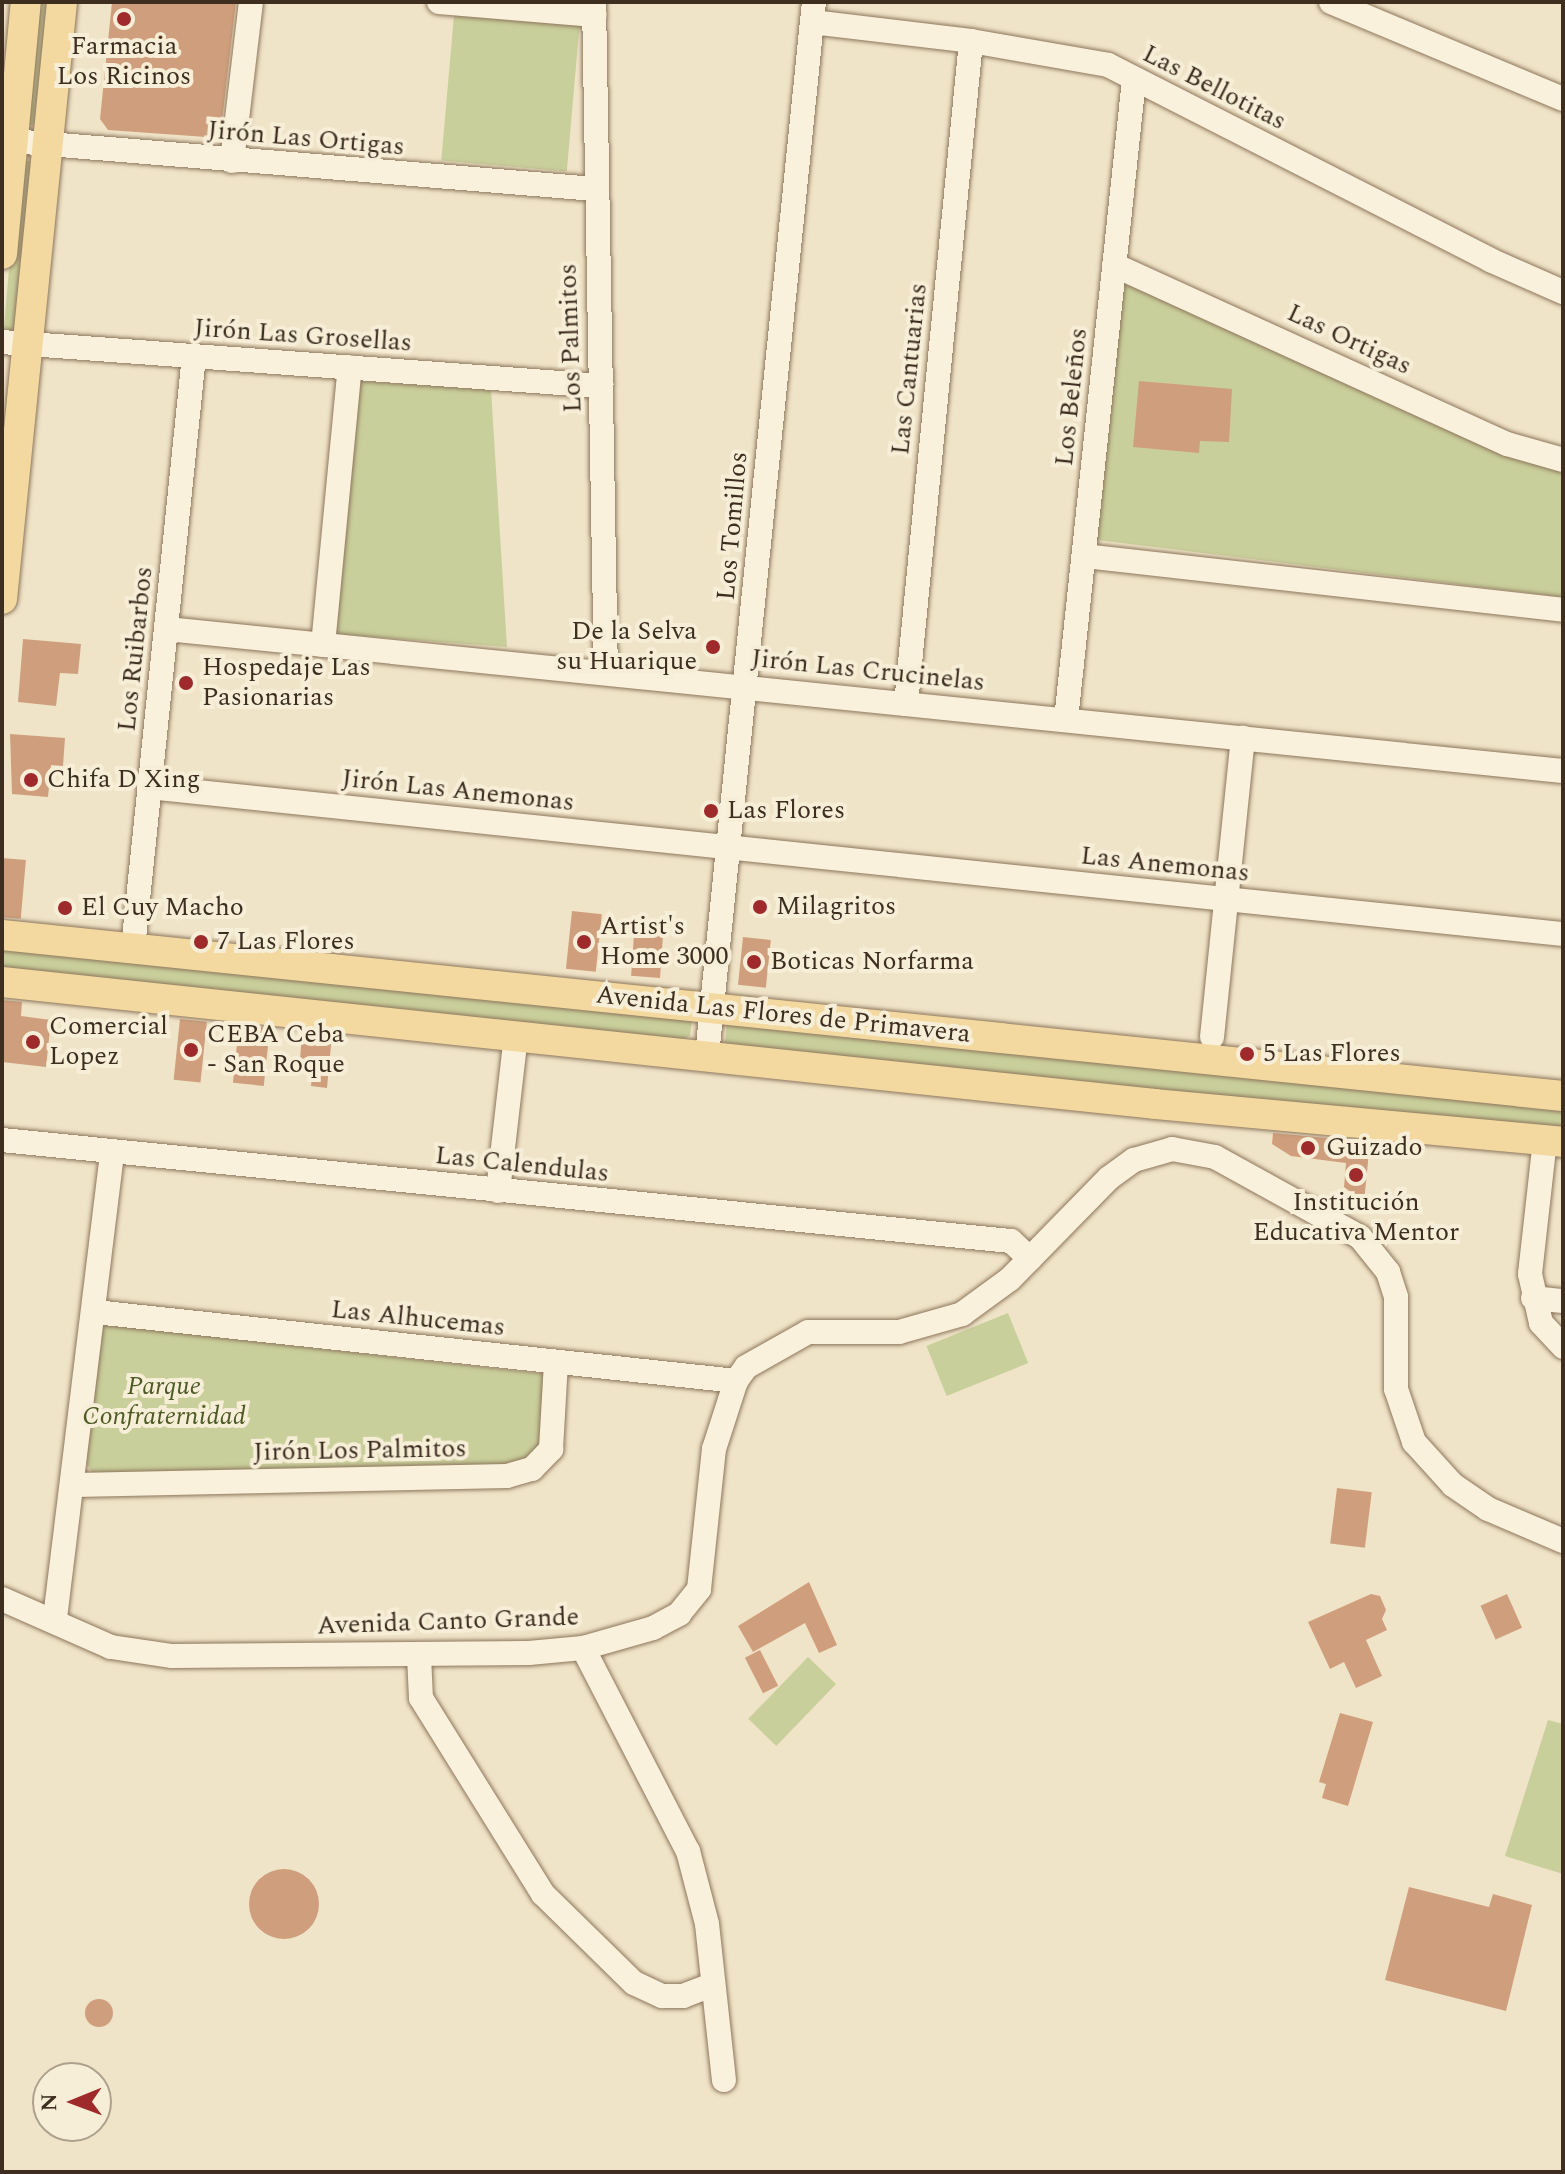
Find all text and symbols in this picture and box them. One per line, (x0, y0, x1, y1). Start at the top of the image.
marker: Farmacia Los Ricinos (115, 10, 133, 28)
place label: Farmacia Los Ricinos (57, 31, 191, 92)
street label: Las Bellotitas (1137, 39, 1291, 137)
street label: Jirón Las Ortigas (206, 115, 406, 163)
street label: Los Palmitos (553, 263, 589, 413)
street label: Las Cantuarias (885, 282, 935, 456)
street label: Las Ortigas (1282, 298, 1416, 382)
street label: Jirón Las Grosellas (193, 313, 413, 359)
street label: Los Beleños (1049, 326, 1095, 468)
street label: Los Tomillos (711, 450, 755, 602)
street label: Los Ruibarbos (112, 565, 160, 733)
place label: De la Selva su Huarique (556, 616, 697, 678)
marker: De la Selva su Huarique (704, 638, 722, 656)
street label: Jirón Las Crucinelas (750, 643, 986, 699)
place label: Hospedaje Las Pasionarias (202, 652, 371, 714)
marker: Hospedaje Las Pasionarias (177, 674, 195, 692)
street label: Jirón Las Anemonas (340, 763, 576, 819)
place label: Chifa D Xing (47, 764, 200, 796)
marker: Chifa D Xing (22, 771, 40, 789)
place label: Las Flores (727, 795, 845, 827)
marker: Las Flores (702, 802, 720, 820)
street label: Las Anemonas (1079, 841, 1251, 889)
place label: Milagritos (776, 891, 896, 923)
place label: El Cuy Macho (81, 892, 244, 924)
marker: Milagritos (751, 898, 769, 916)
marker: El Cuy Macho (56, 899, 74, 917)
place label: Artist's Home 3000 (600, 911, 729, 972)
place label: 7 Las Flores (217, 926, 355, 958)
marker: 7 Las Flores (192, 933, 210, 951)
marker: Artist's Home 3000 (575, 933, 593, 951)
place label: Boticas Norfarma (770, 946, 974, 978)
marker: Boticas Norfarma (745, 953, 763, 971)
street label: Avenida Las Flores de Primavera (594, 980, 972, 1050)
place label: Comercial Lopez (49, 1011, 168, 1072)
place label: CEBA Ceba - San Roque (207, 1019, 345, 1080)
marker: Comercial Lopez (24, 1033, 42, 1051)
place label: 5 Las Flores (1263, 1038, 1401, 1070)
marker: CEBA Ceba - San Roque (182, 1041, 200, 1059)
marker: 5 Las Flores (1238, 1045, 1256, 1063)
place label: Guizado (1326, 1132, 1423, 1164)
marker: Guizado (1297, 1137, 1319, 1159)
street label: Las Calendulas (434, 1140, 610, 1190)
marker: Institución Educativa Mentor (1347, 1166, 1365, 1184)
place label: Institución Educativa Mentor (1253, 1187, 1459, 1248)
street label: Las Alhucemas (330, 1294, 506, 1344)
park label: Parque Confraternidad (82, 1371, 246, 1432)
street label: Jirón Los Palmitos (253, 1434, 467, 1468)
street label: Avenida Canto Grande (316, 1602, 580, 1642)
north arrow (32, 2062, 112, 2142)
text: N (33, 2093, 66, 2112)

